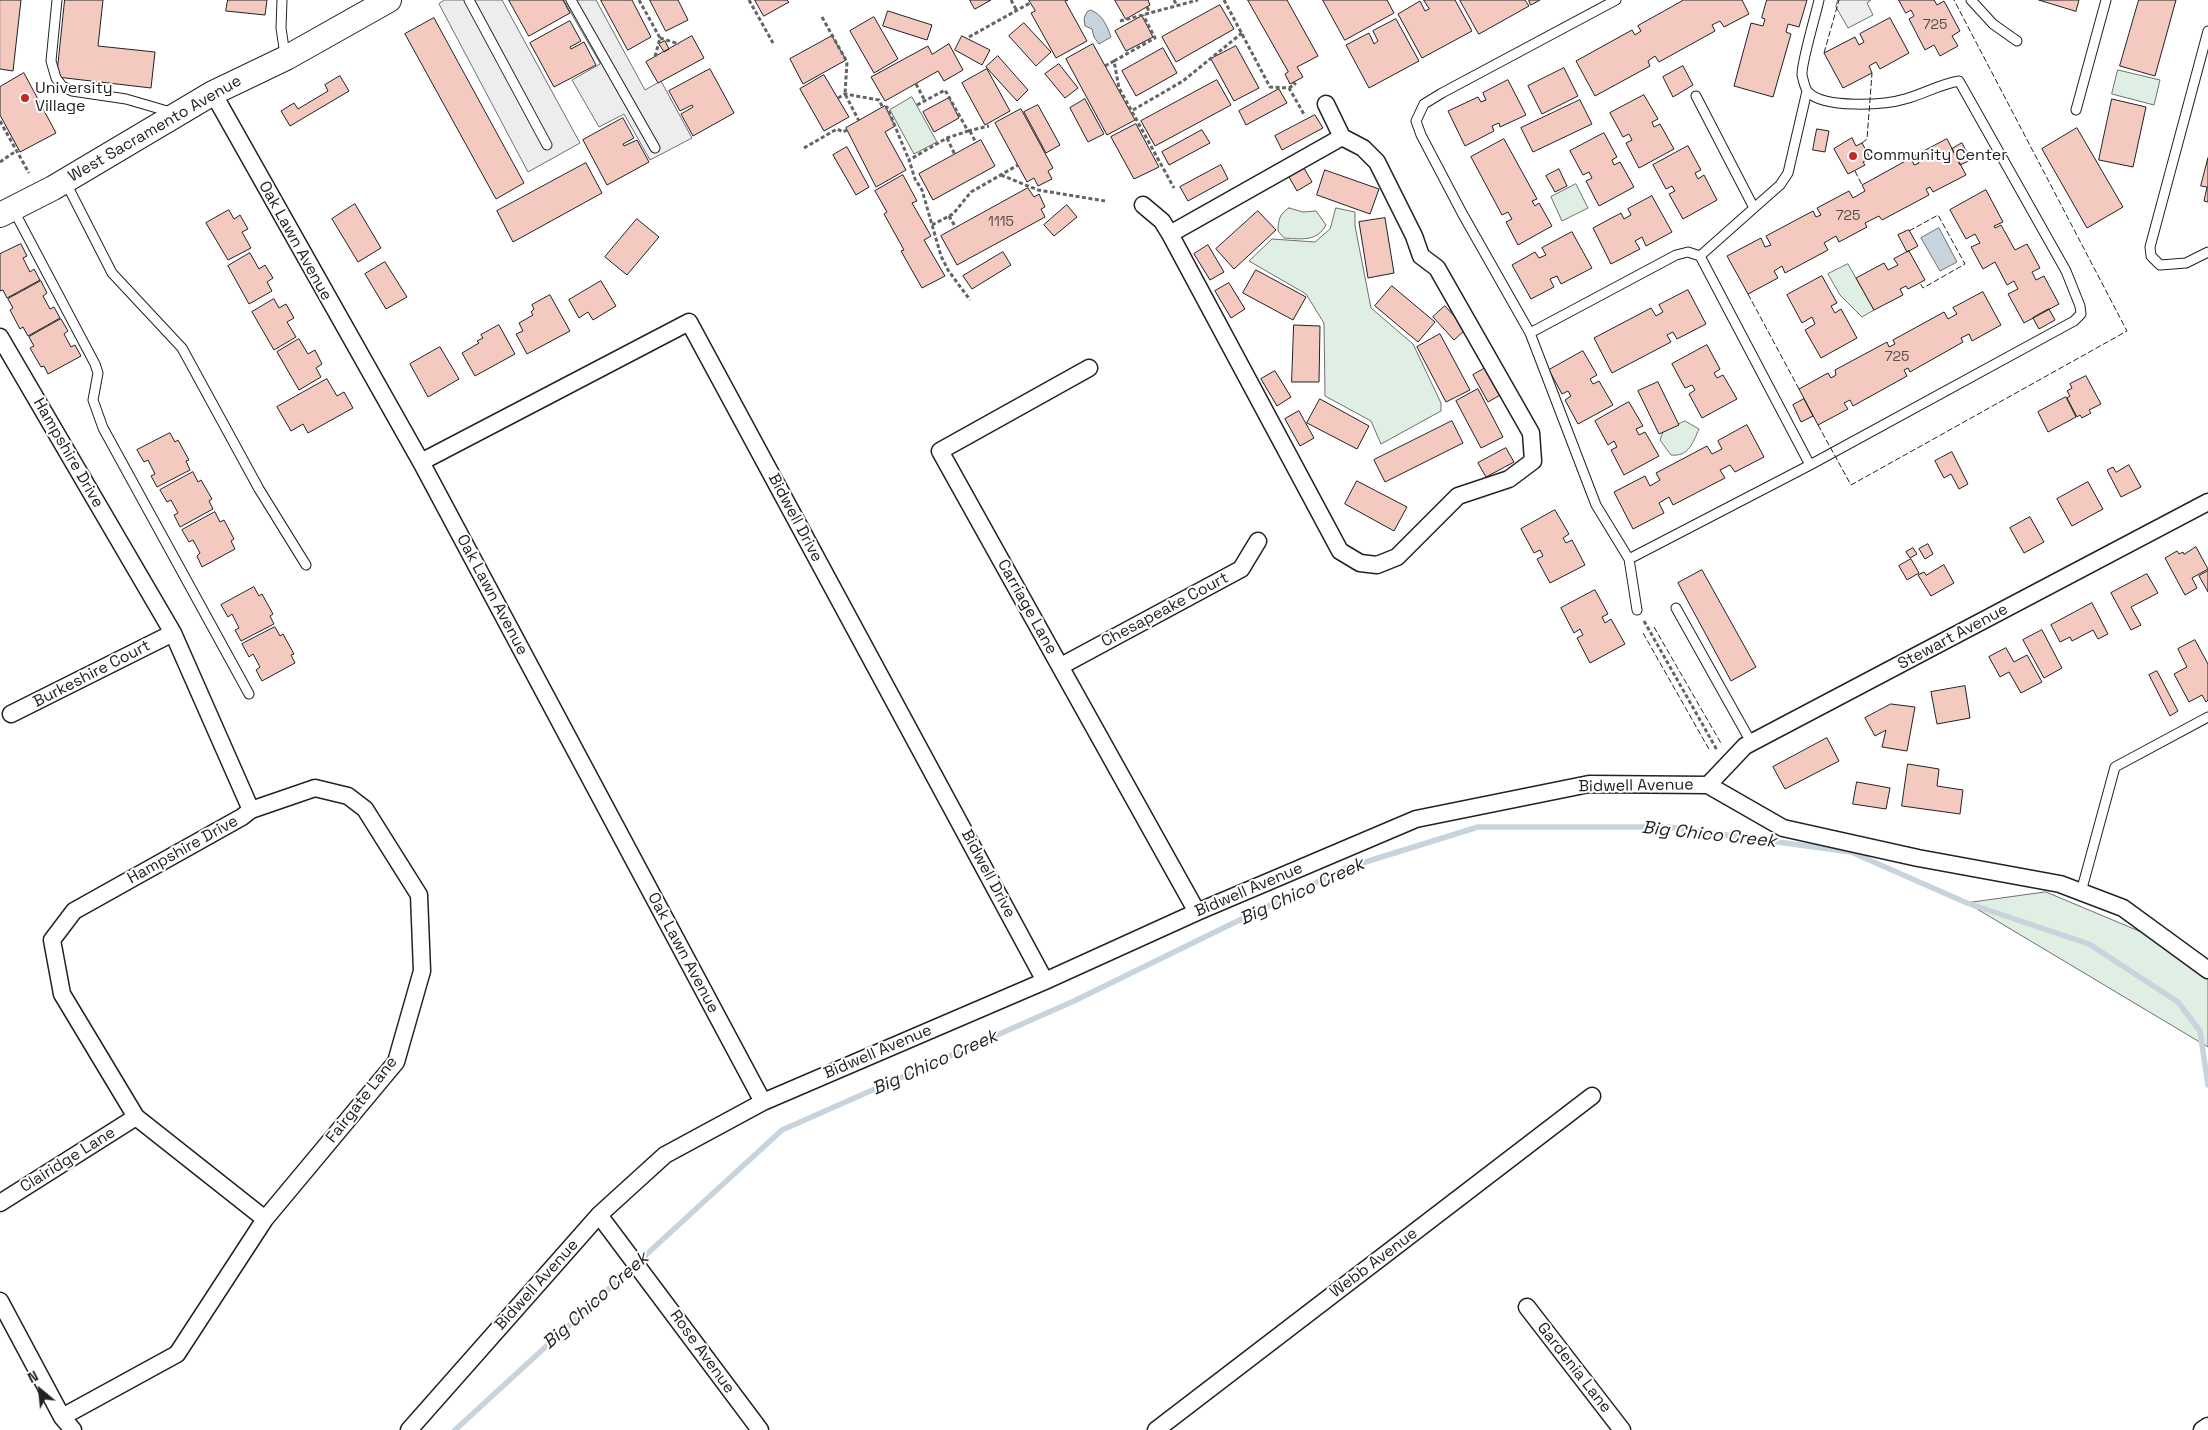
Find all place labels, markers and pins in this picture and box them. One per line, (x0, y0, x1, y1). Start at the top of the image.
place label: University Village (35, 79, 113, 117)
marker: University Village (19, 92, 31, 104)
place label: Community Center (1863, 146, 2007, 166)
marker: Community Center (1847, 150, 1859, 162)

